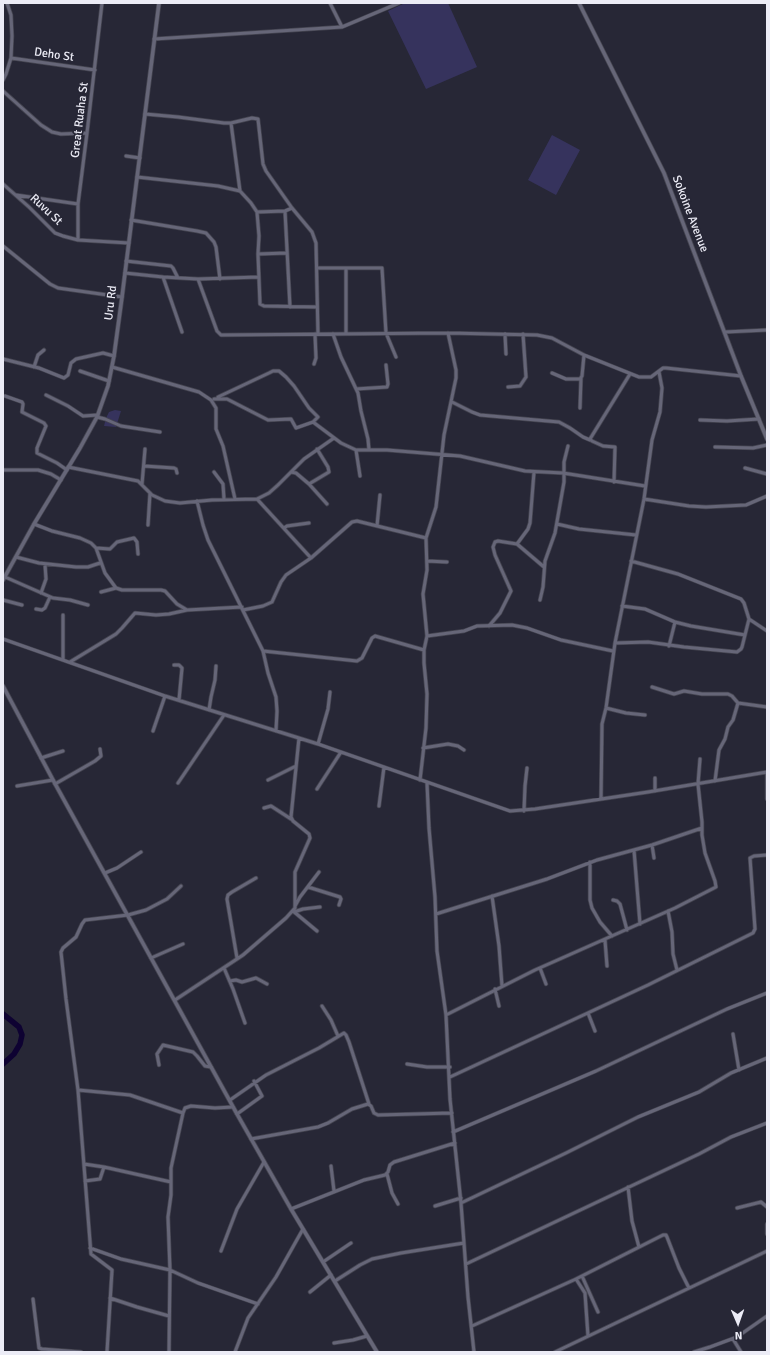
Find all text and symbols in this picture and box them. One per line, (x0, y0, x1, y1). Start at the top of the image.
street label: Deho St (33, 45, 75, 65)
street label: Great Ruaha St (68, 81, 92, 159)
street label: Sokoine Avenue (669, 174, 711, 254)
street label: Ruvu St (27, 191, 65, 229)
street label: Uru Rd (102, 285, 120, 321)
north arrow (718, 1303, 758, 1343)
text: N (734, 1329, 742, 1342)

